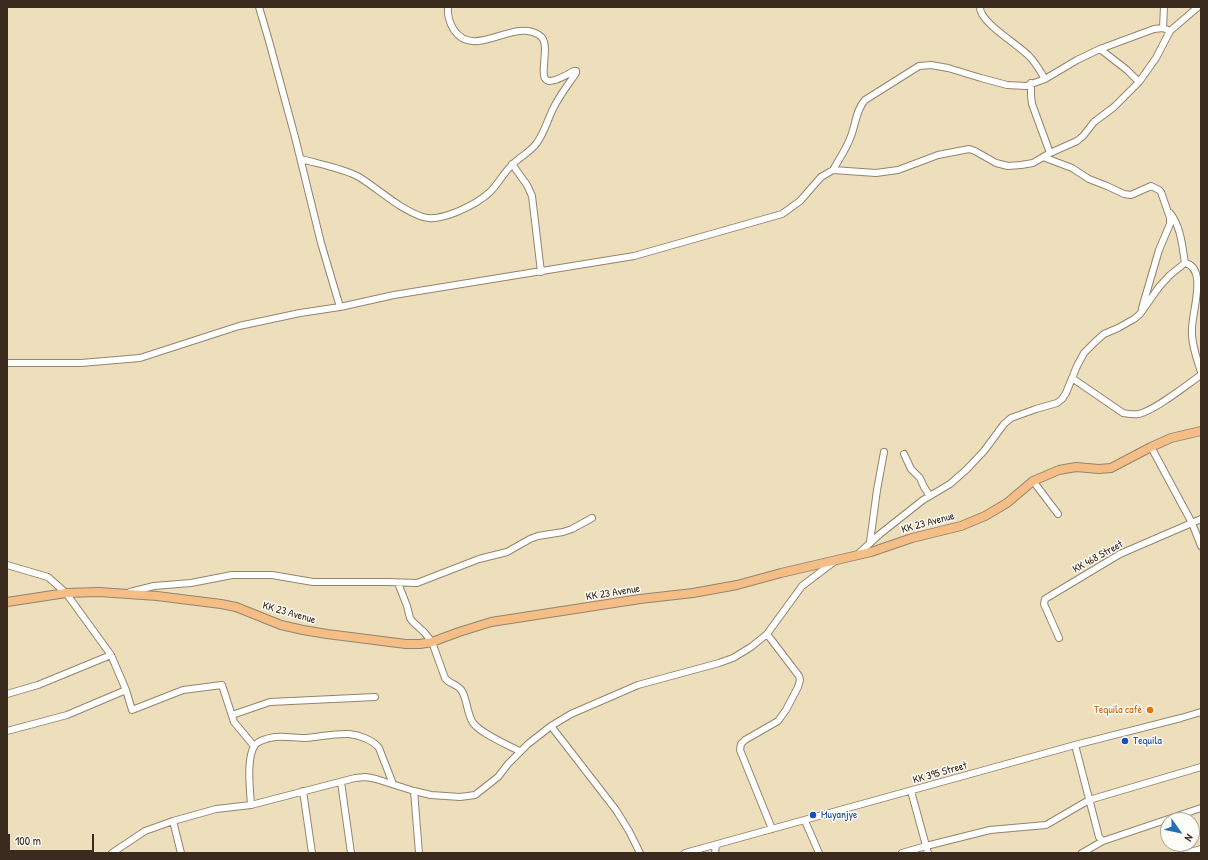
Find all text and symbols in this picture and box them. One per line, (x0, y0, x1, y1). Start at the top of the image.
street label: KK 23 Avenue (900, 510, 956, 536)
street label: KK 468 Street (1071, 538, 1125, 576)
street label: KK 23 Avenue (585, 582, 641, 604)
street label: KK 23 Avenue (261, 599, 317, 627)
place label: Tequila café (1094, 703, 1142, 717)
marker: Tequila café (1145, 705, 1155, 715)
place label: Tequila (1133, 734, 1162, 748)
marker: Tequila (1120, 736, 1130, 746)
street label: KK 395 Street (911, 759, 969, 787)
place label: Muyanjye (821, 808, 857, 822)
marker: Muyanjye (808, 810, 818, 820)
north arrow (1160, 812, 1200, 852)
scale bar (10, 826, 96, 852)
text: 100 m (15, 832, 41, 849)
text: N (1182, 832, 1197, 844)

